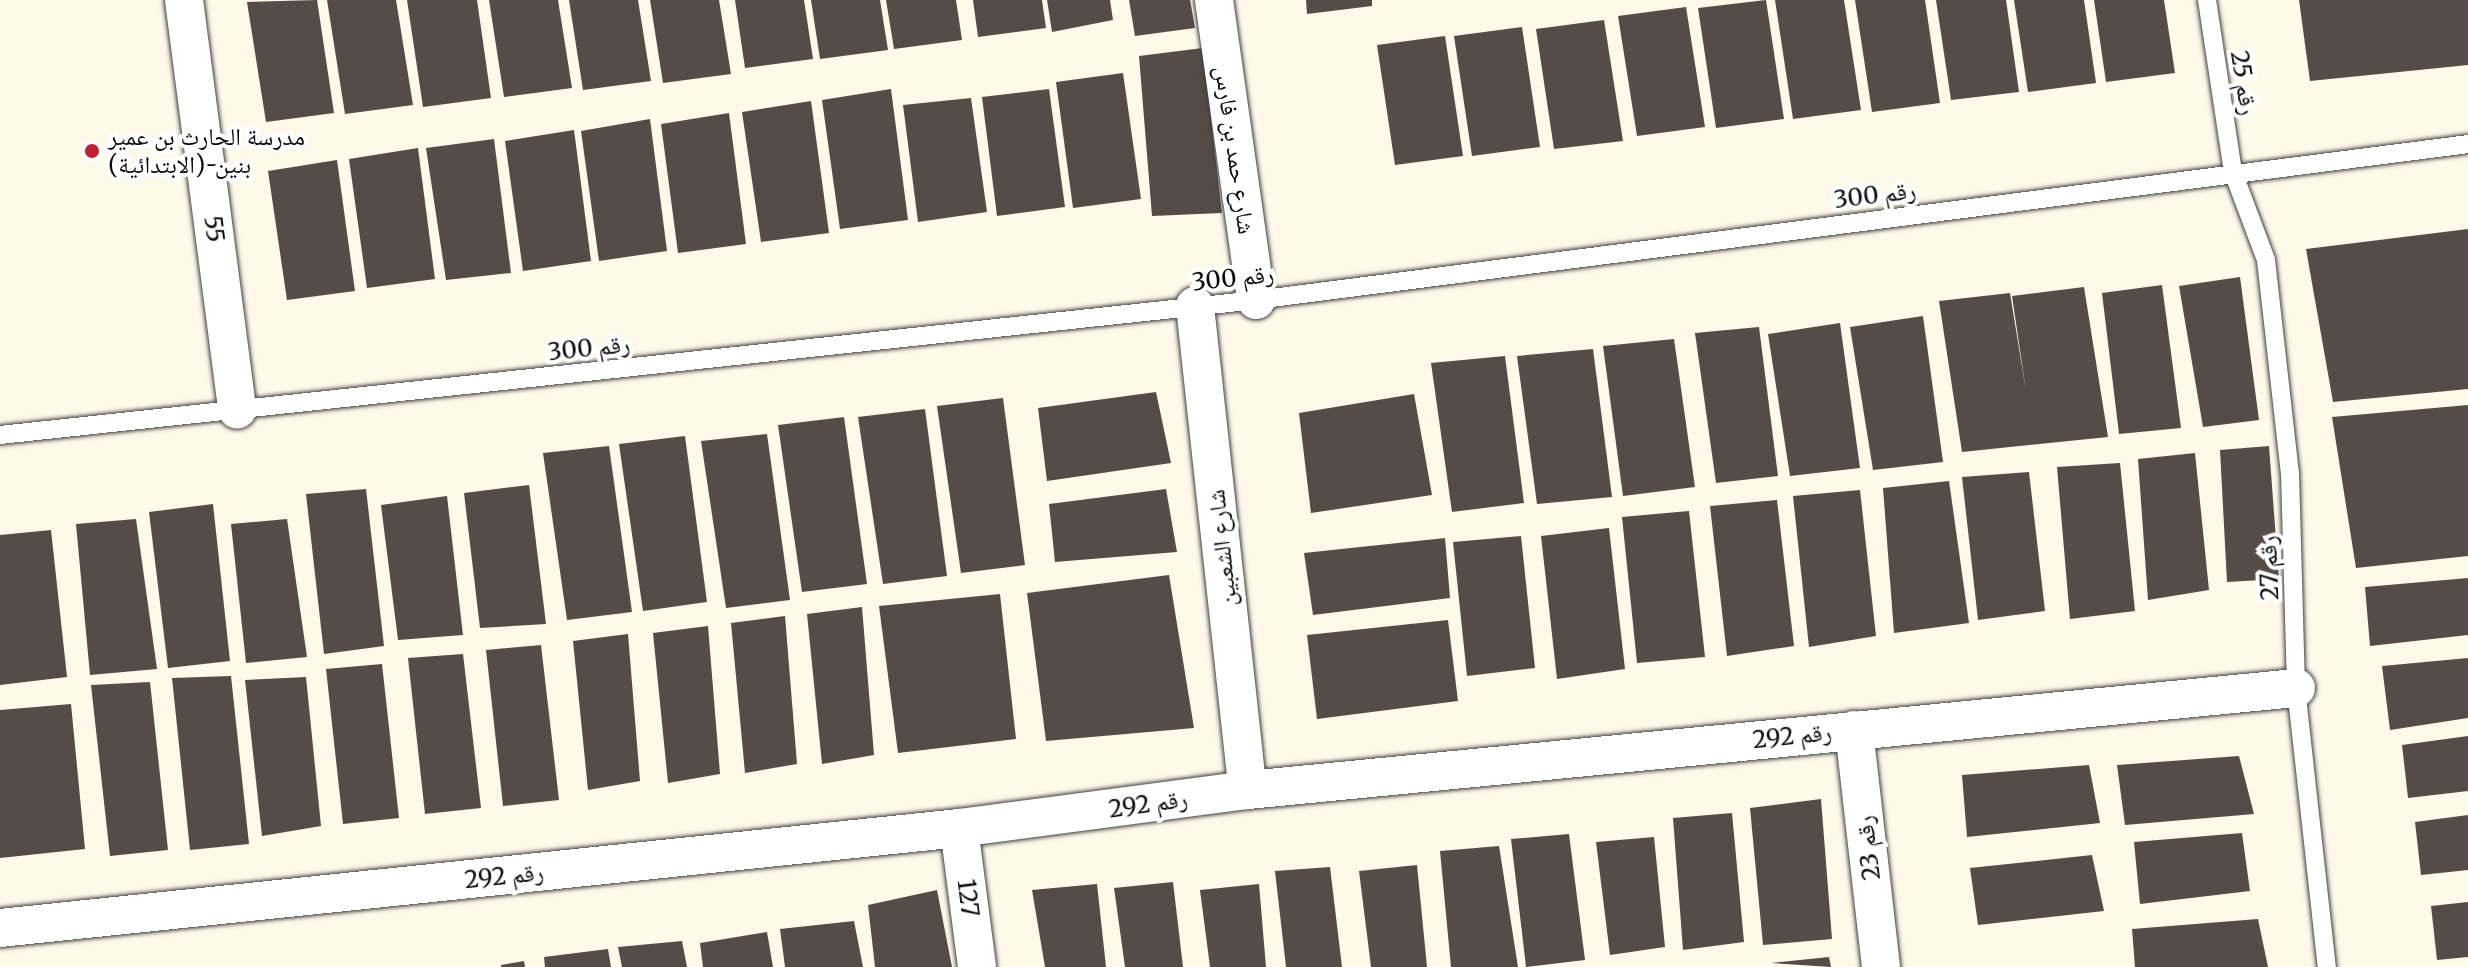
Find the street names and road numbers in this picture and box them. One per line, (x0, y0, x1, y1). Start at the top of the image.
street label: رقم 25 (2225, 49, 2263, 117)
street label: شارع حمد بن فارس (1209, 64, 1261, 236)
street label: رقم 300 (1832, 176, 1918, 214)
street label: 55 (198, 214, 230, 244)
street label: رقم 300 (1191, 259, 1275, 297)
street label: رقم 300 (547, 329, 631, 367)
street label: شارع الشعبين (1202, 488, 1242, 608)
street label: رقم 27 (2253, 535, 2285, 601)
street label: رقم 292 (1751, 718, 1833, 754)
street label: رقم 292 (1107, 784, 1189, 824)
street label: رقم 23 (1850, 814, 1886, 882)
street label: رقم 292 (463, 858, 545, 894)
street label: 127 (951, 878, 985, 918)

